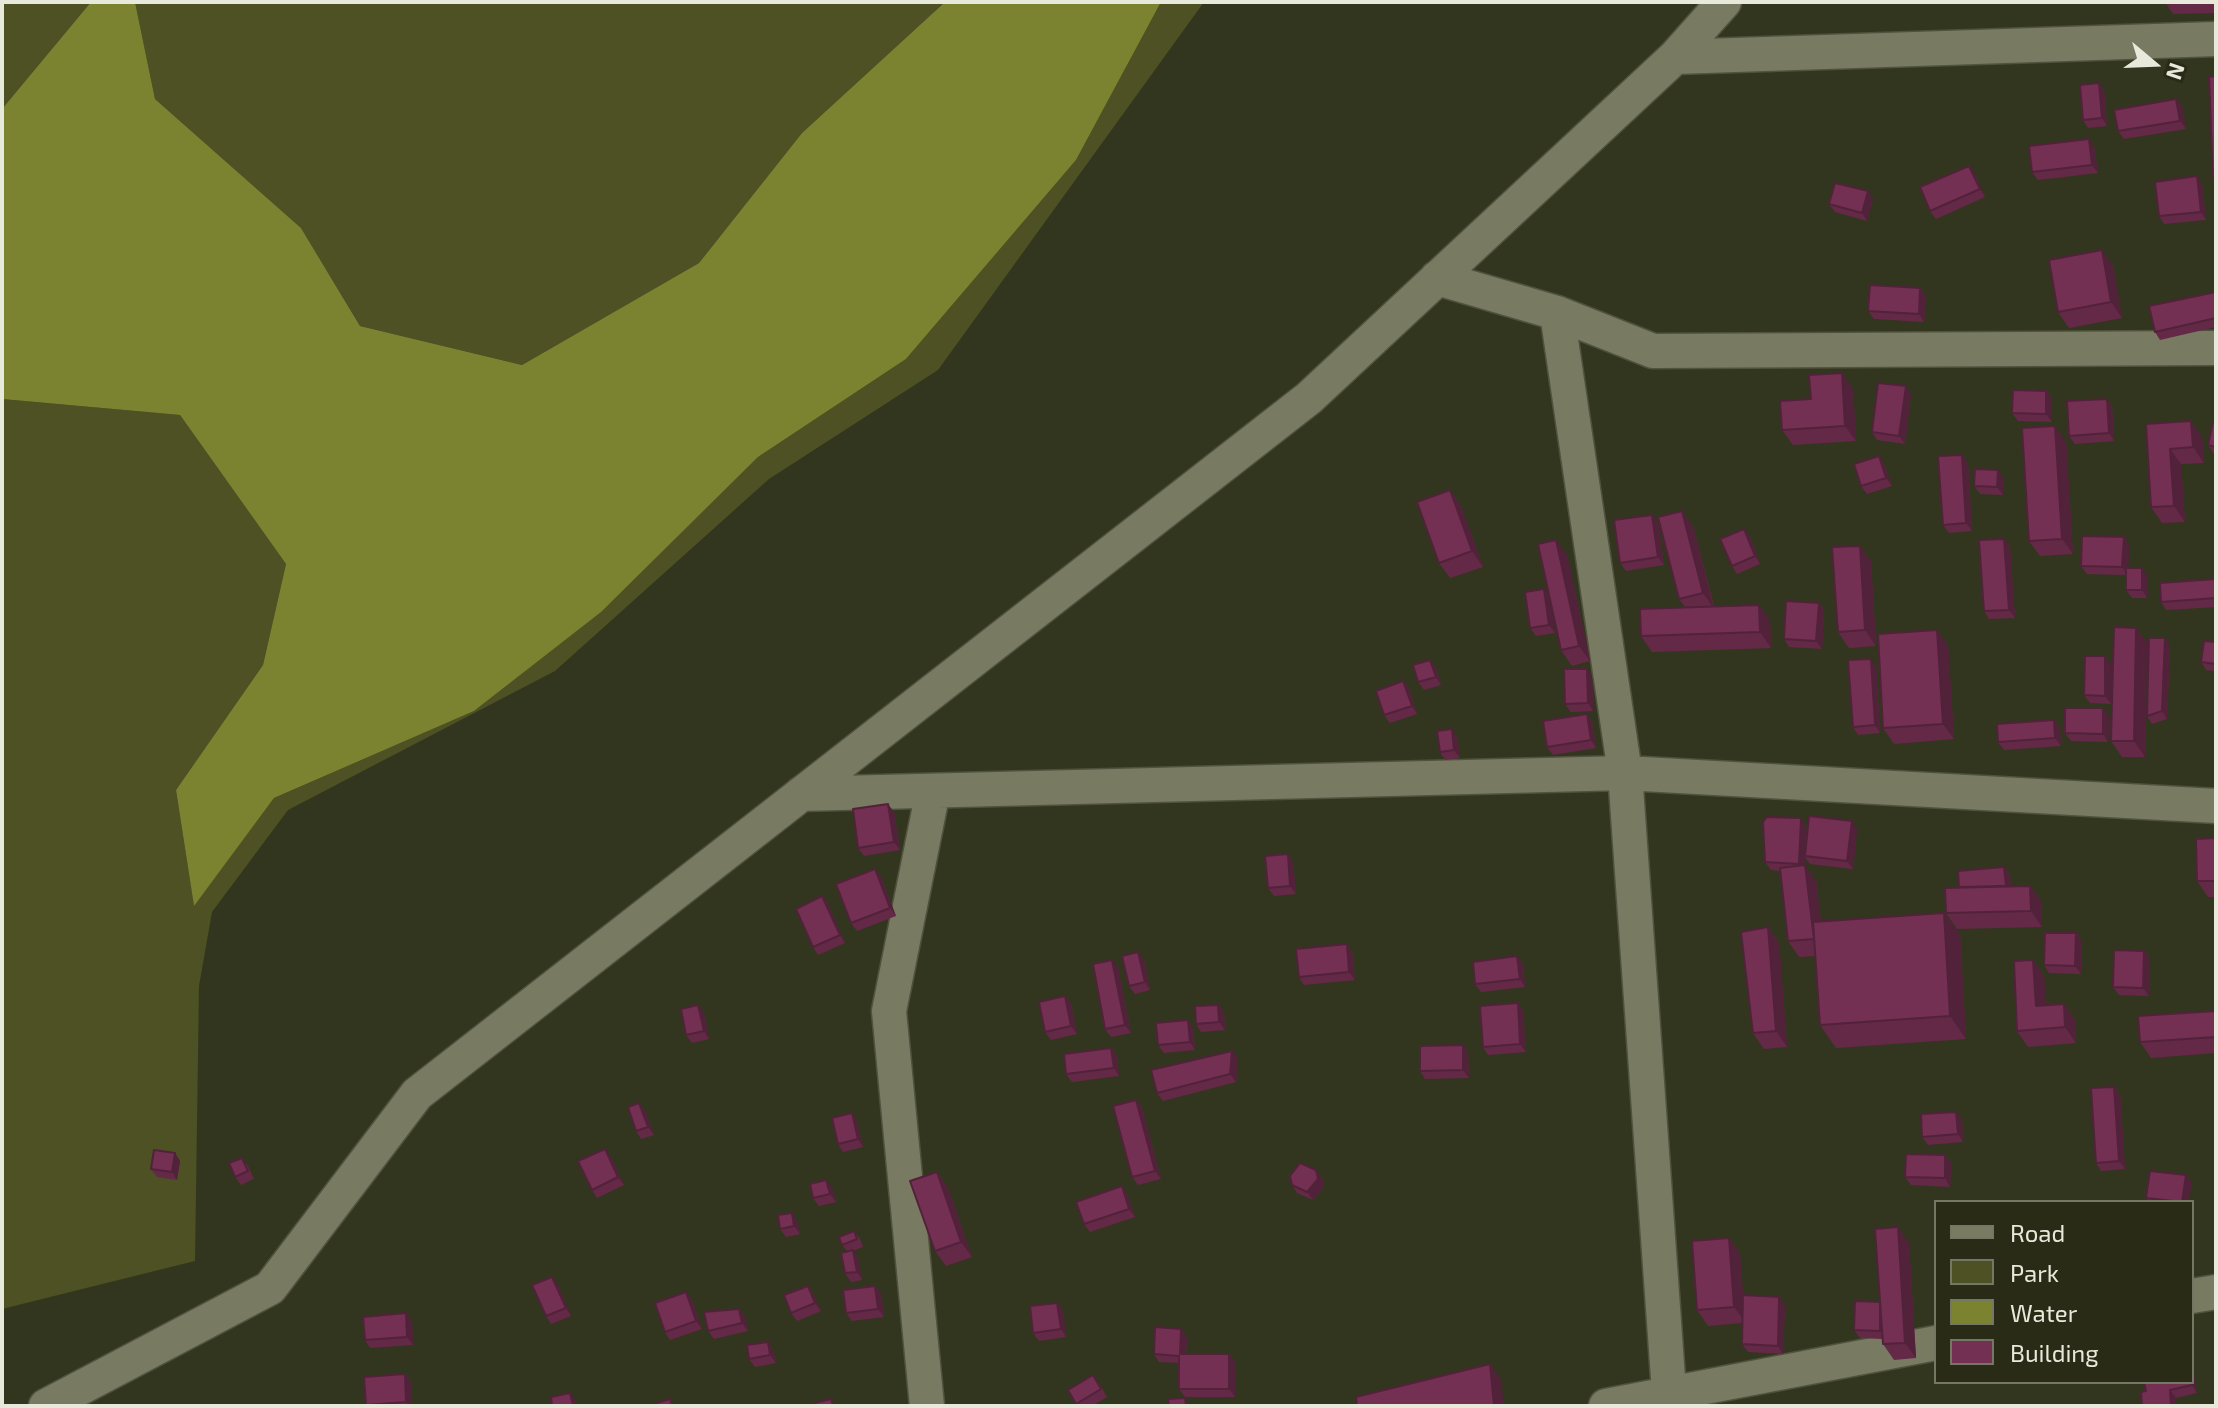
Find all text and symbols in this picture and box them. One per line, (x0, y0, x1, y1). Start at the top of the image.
north arrow (2114, 24, 2194, 104)
text: N (2162, 60, 2192, 84)
legend (1934, 1200, 2194, 1384)
text: Road (2010, 1218, 2065, 1247)
text: Park (2010, 1258, 2059, 1287)
text: Water (2010, 1298, 2077, 1327)
text: Building (2010, 1338, 2099, 1367)

